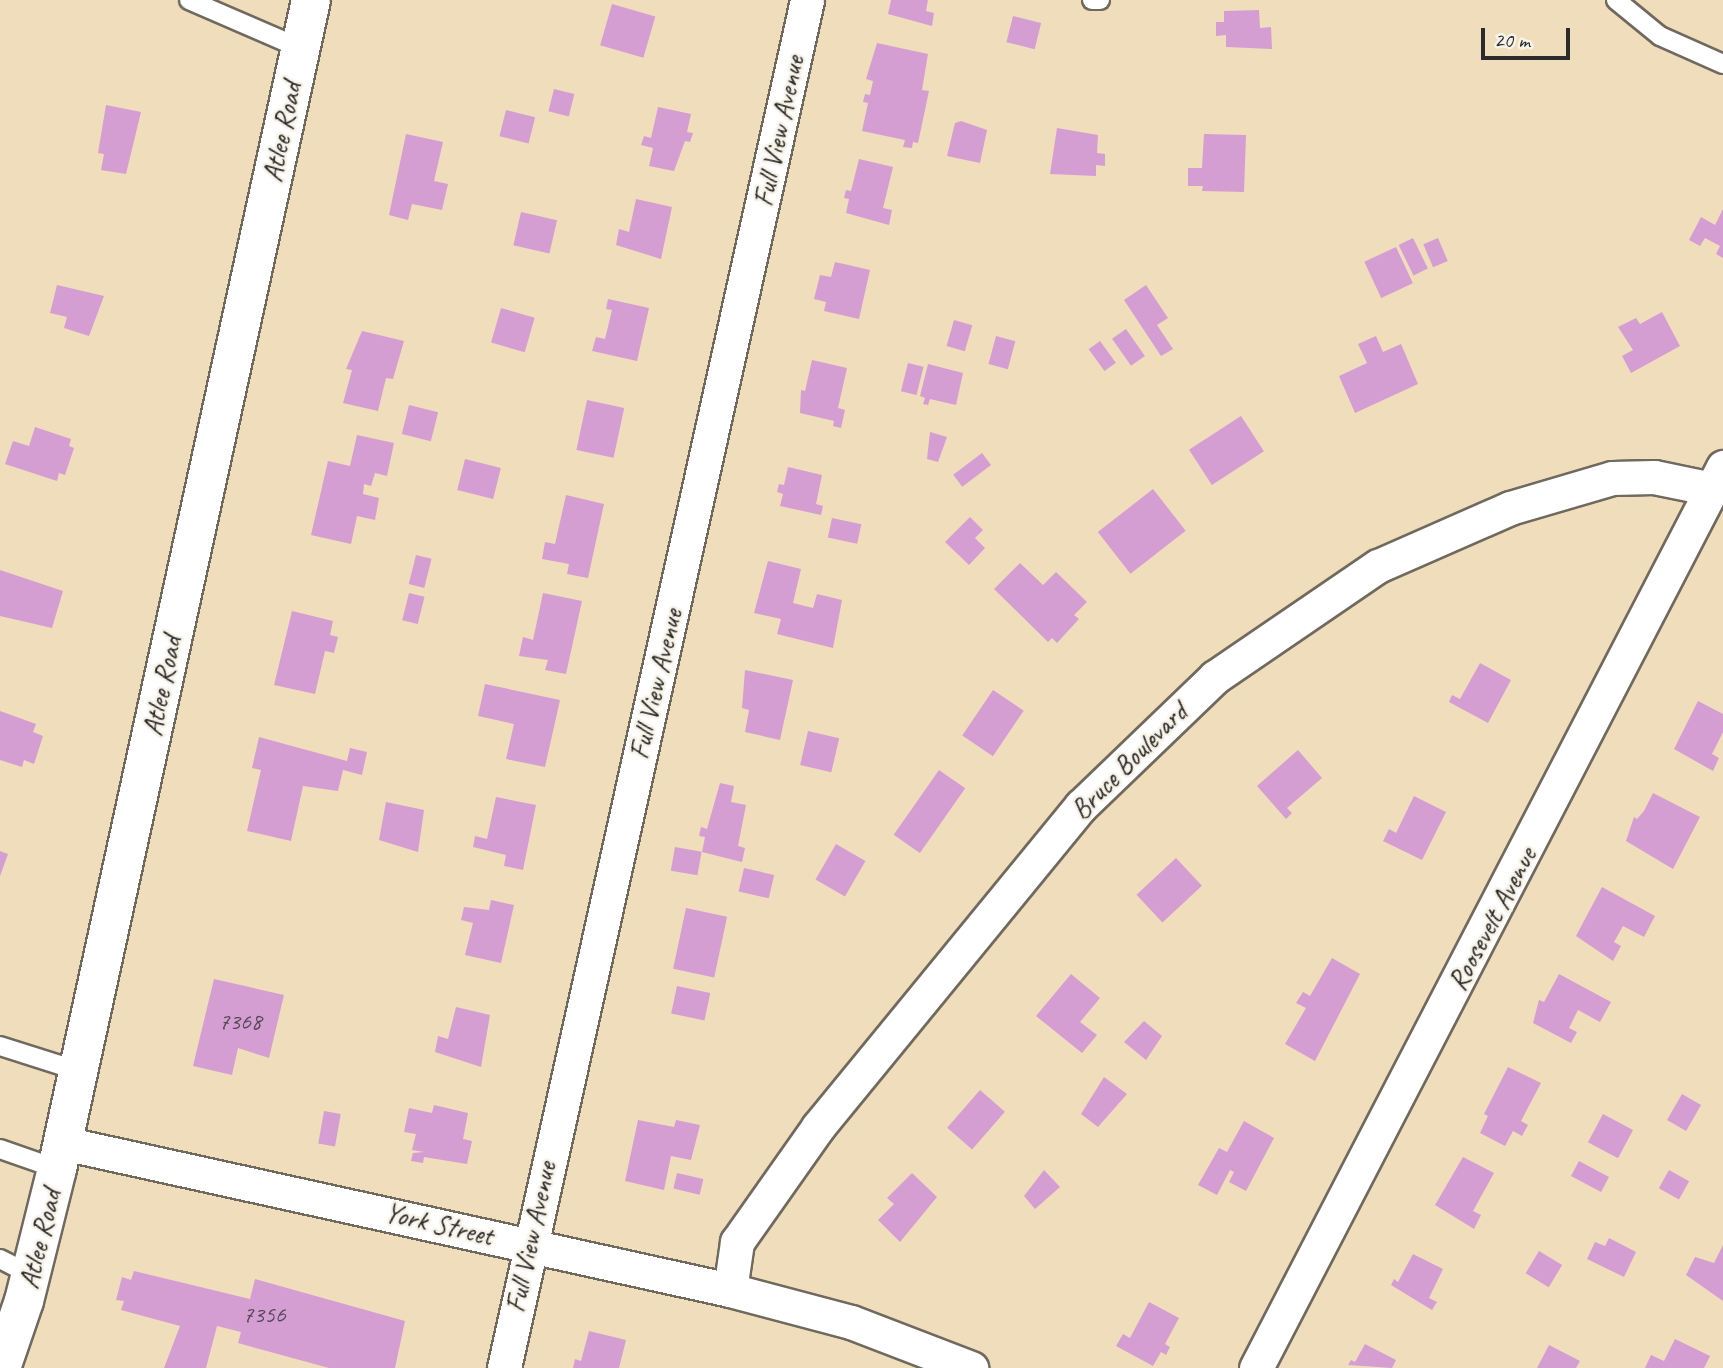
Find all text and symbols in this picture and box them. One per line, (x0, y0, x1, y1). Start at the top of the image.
scale bar (1485, 14, 1574, 58)
text: 20 m (1494, 27, 1530, 53)
street label: Full View Avenue (747, 53, 811, 209)
street label: Atlee Road (255, 80, 309, 184)
street label: Full View Avenue (622, 606, 690, 762)
street label: Atlee Road (135, 634, 189, 738)
street label: Bruce Boulevard (1063, 695, 1195, 827)
street label: Roosevelt Avenue (1440, 842, 1544, 996)
house number: 7368 (218, 1008, 262, 1036)
street label: Full View Avenue (499, 1159, 563, 1315)
street label: Atlee Road (12, 1186, 68, 1292)
street label: York Street (381, 1195, 497, 1253)
house number: 7356 (242, 1301, 286, 1329)

